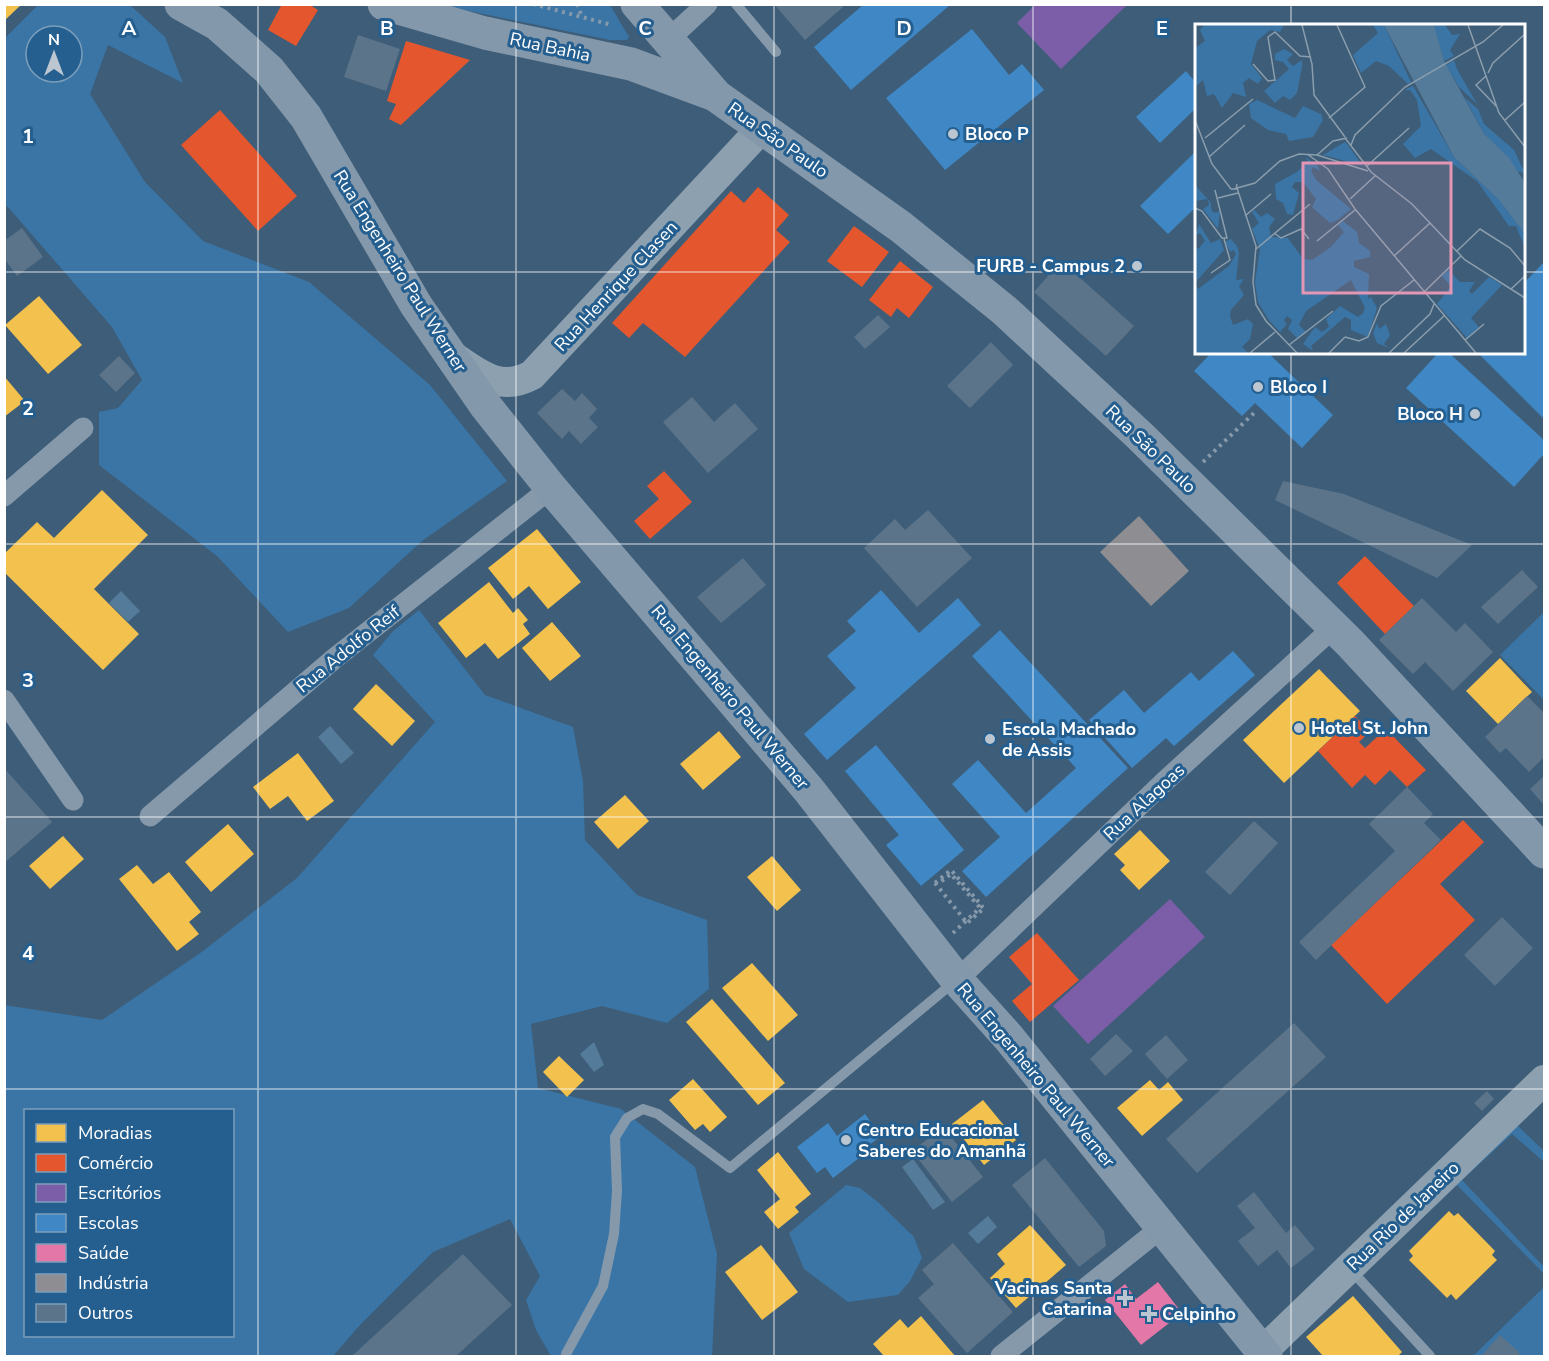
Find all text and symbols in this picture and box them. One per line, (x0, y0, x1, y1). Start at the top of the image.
text: A (122, 15, 137, 42)
text: B (380, 15, 394, 42)
text: C (638, 15, 652, 42)
text: D (896, 15, 912, 42)
text: E (1156, 15, 1168, 42)
north arrow (24, 24, 84, 84)
inset map (1195, 24, 1525, 354)
street label: Rua Bahia (507, 27, 593, 67)
text: N (48, 29, 60, 51)
street label: Rua São Paulo (723, 96, 833, 184)
place label: Bloco P (965, 122, 1029, 146)
text: 1 (22, 123, 34, 150)
marker: Bloco P (946, 127, 960, 141)
street label: Rua Engenheiro Paul Werner (328, 165, 472, 377)
street label: Rua Henrique Clasen (549, 215, 683, 357)
place label: FURB - Campus 2 (976, 254, 1125, 278)
marker: FURB - Campus 2 (1130, 259, 1144, 273)
place label: Bloco I (1270, 375, 1327, 399)
marker: Bloco I (1251, 380, 1265, 394)
text: 2 (22, 395, 34, 422)
street label: Rua São Paulo (1100, 400, 1202, 498)
place label: Bloco H (1397, 402, 1463, 426)
marker: Bloco H (1468, 407, 1482, 421)
street label: Rua Adolfo Reif (291, 599, 406, 698)
street label: Rua Engenheiro Paul Werner (646, 600, 815, 795)
text: 3 (22, 667, 34, 694)
place label: Hotel St. John (1311, 716, 1428, 740)
place label: Escola Machado de Assis (1002, 717, 1136, 762)
marker: Hotel St. John (1292, 721, 1306, 735)
marker: Escola Machado de Assis (983, 732, 997, 746)
street label: Rua Alagoas (1098, 758, 1190, 846)
text: 4 (22, 940, 34, 967)
street label: Rua Engenheiro Paul Werner (952, 978, 1121, 1173)
legend (24, 1109, 234, 1337)
place label: Centro Educacional Saberes do Amanhã (858, 1118, 1026, 1163)
text: Moradias (78, 1121, 152, 1145)
marker: Centro Educacional Saberes do Amanhã (839, 1133, 853, 1147)
text: Comércio (78, 1151, 153, 1175)
street label: Rua Rio de Janeiro (1342, 1156, 1464, 1276)
text: Escritórios (78, 1181, 161, 1205)
text: Escolas (78, 1211, 139, 1235)
text: Saúde (78, 1241, 129, 1265)
text: Indústria (78, 1271, 148, 1295)
place label: Vacinas Santa Catarina (994, 1276, 1112, 1321)
marker: Vacinas Santa Catarina (1116, 1289, 1134, 1307)
text: Outros (78, 1301, 133, 1325)
place label: Celpinho (1162, 1302, 1236, 1326)
marker: Celpinho (1140, 1305, 1158, 1323)

